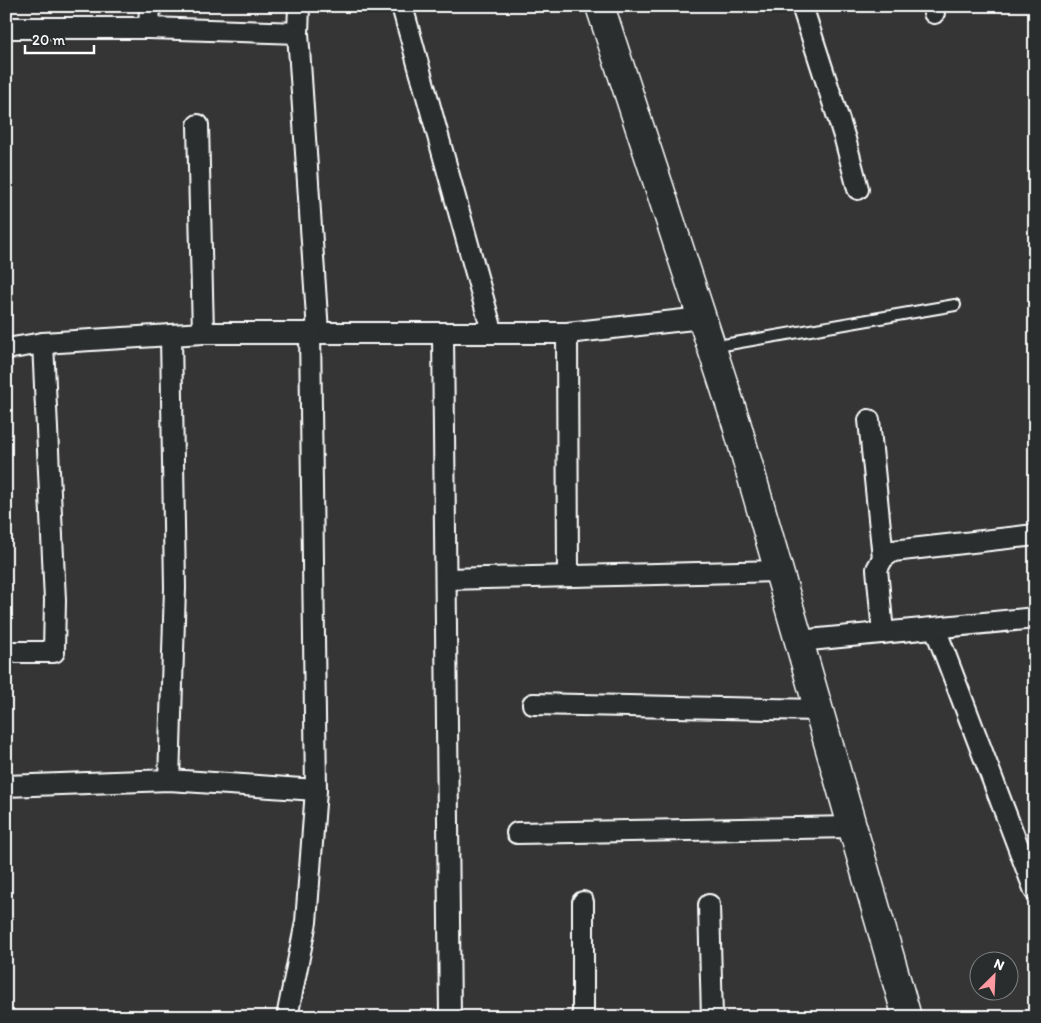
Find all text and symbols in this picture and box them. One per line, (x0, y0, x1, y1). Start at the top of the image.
scale bar (25, 22, 94, 54)
text: 20 m (32, 31, 66, 49)
north arrow (968, 950, 1018, 1000)
text: N (991, 955, 1007, 974)

